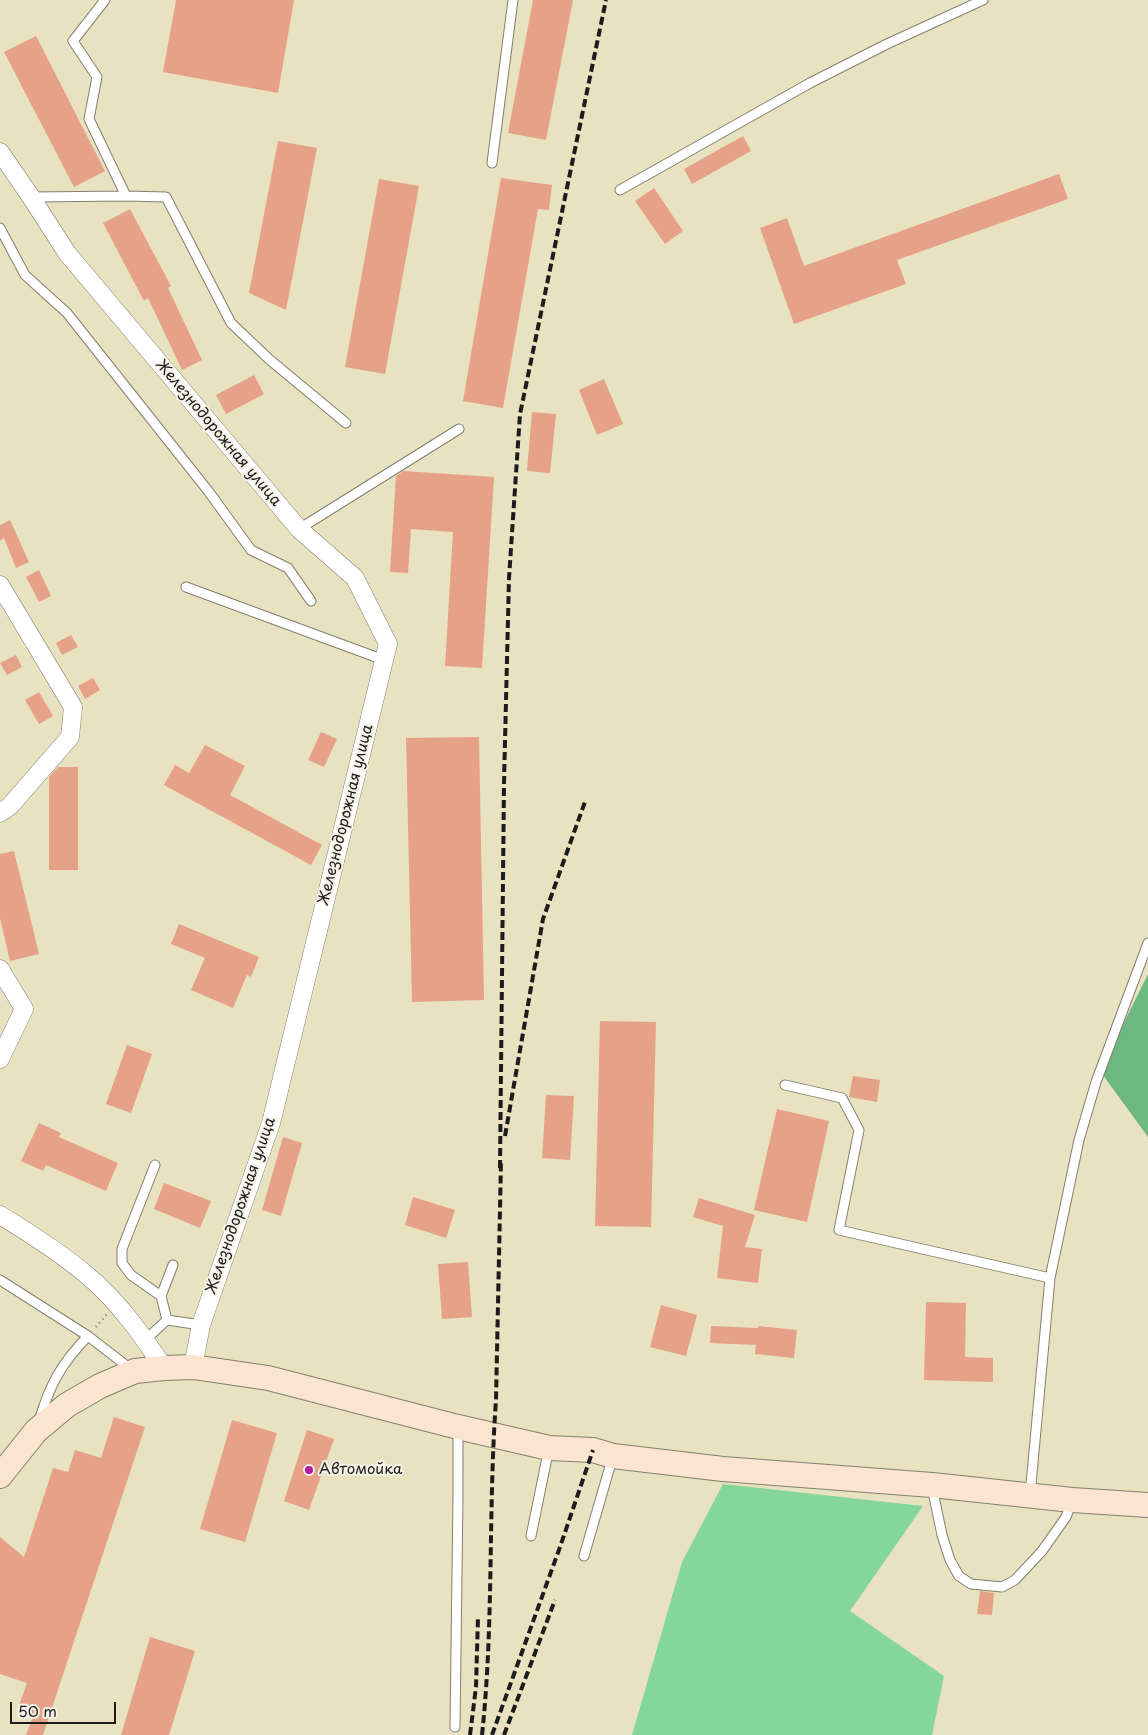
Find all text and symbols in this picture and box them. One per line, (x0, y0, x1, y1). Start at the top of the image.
street label: Железнодорожная улица (151, 356, 285, 510)
street label: Железнодорожная улица (315, 723, 377, 907)
street label: Железнодорожная улица (202, 1115, 280, 1297)
place label: Автомойка (319, 1461, 402, 1479)
marker: Автомойка (303, 1464, 315, 1476)
scale bar (12, 1692, 119, 1724)
text: 50 m (18, 1699, 57, 1722)

